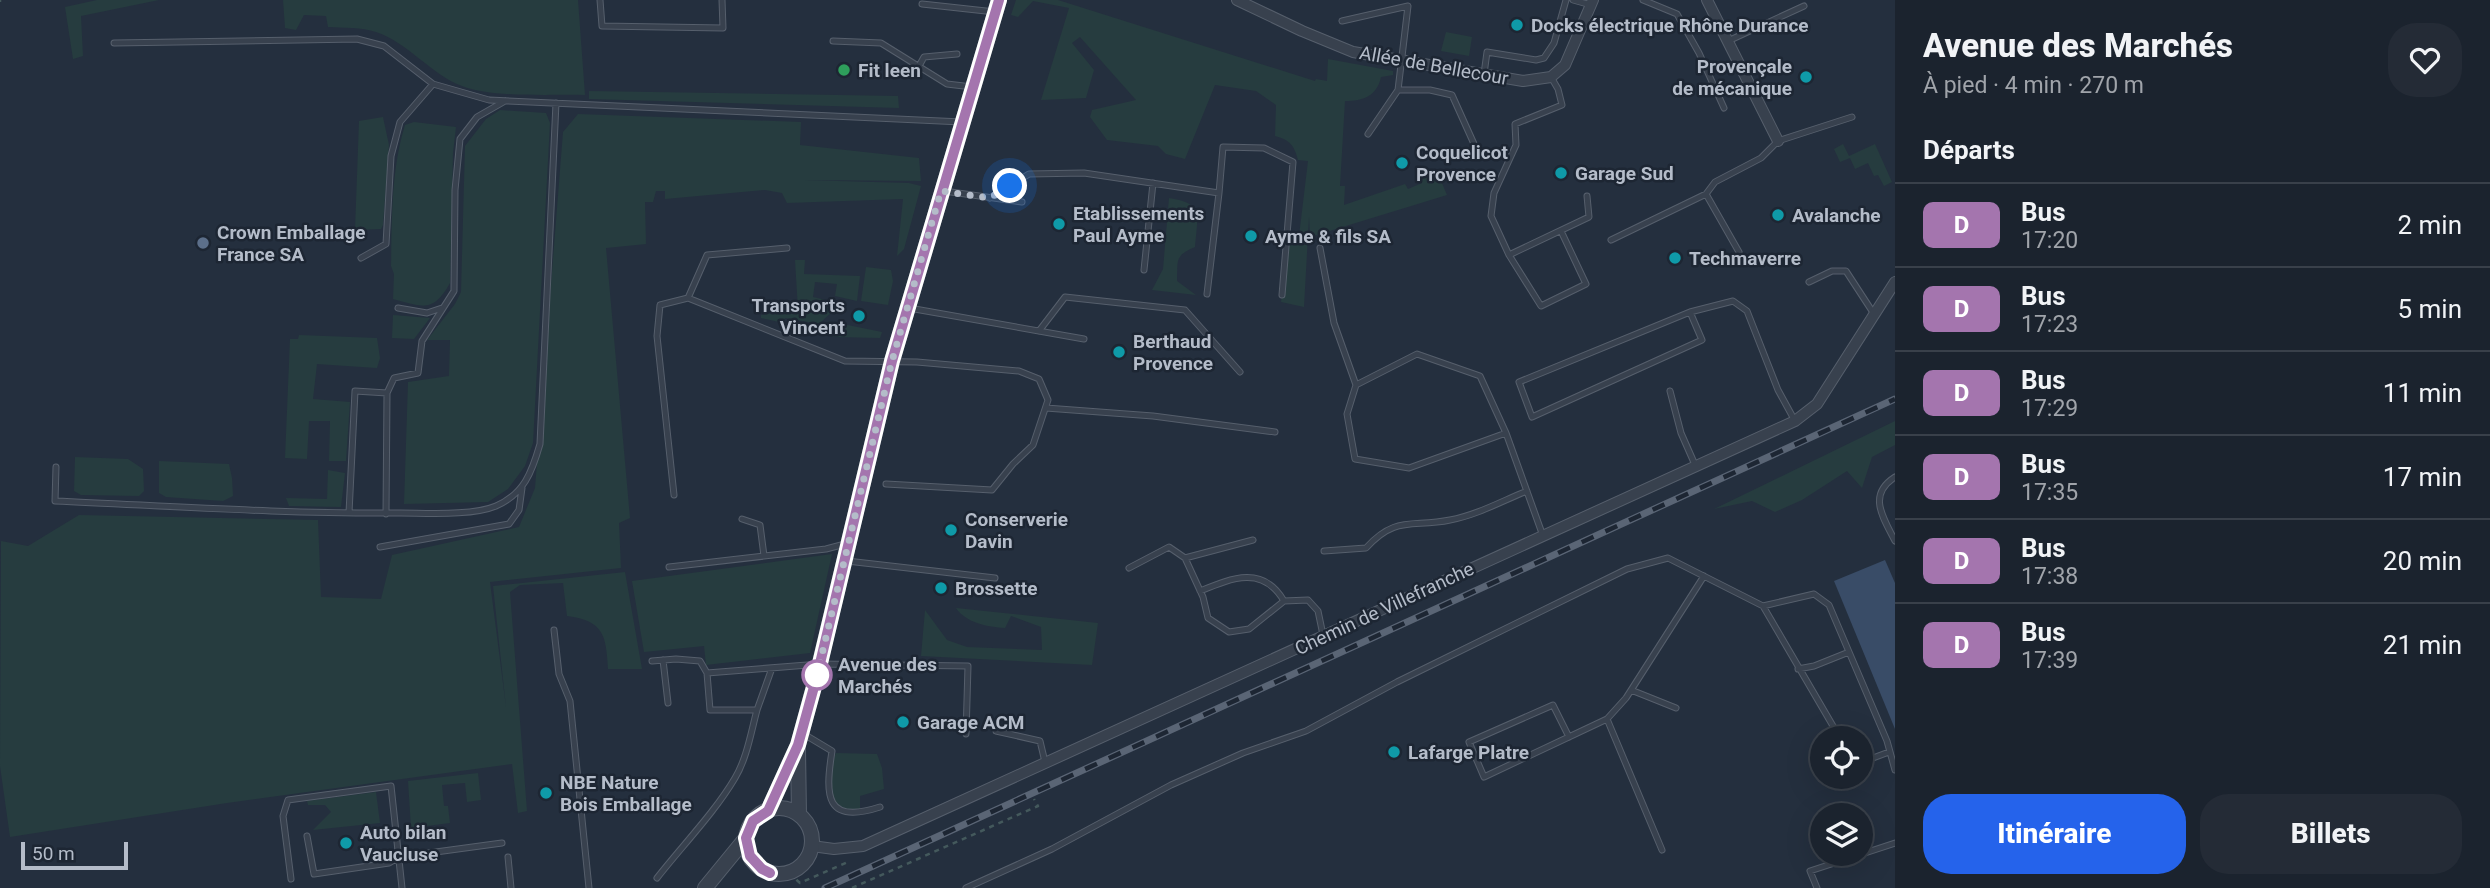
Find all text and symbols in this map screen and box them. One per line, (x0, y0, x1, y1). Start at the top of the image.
place label: Docks électrique Rhône Durance (1531, 14, 1809, 37)
marker: Docks électrique Rhône Durance (1509, 17, 1525, 33)
button: heart (2388, 23, 2462, 97)
text: Avenue des Marchés (1923, 26, 2233, 65)
street label: Allée de Bellecour (1358, 41, 1511, 90)
place label: Provençale de mécanique (1672, 55, 1792, 100)
place label: Fit leen (858, 59, 921, 82)
marker: Fit leen (836, 62, 852, 78)
marker: Provençale de mécanique (1798, 69, 1814, 85)
text: À pied · 4 min · 270 m (1923, 72, 2144, 99)
text: Départs (1923, 135, 2015, 165)
place label: Coquelicot Provence (1416, 141, 1508, 186)
marker: Coquelicot Provence (1394, 155, 1410, 171)
place label: Garage Sud (1575, 162, 1674, 185)
marker: Garage Sud (1553, 165, 1569, 181)
your location (992, 168, 1027, 203)
text: Bus (2021, 197, 2066, 227)
place label: Etablissements Paul Ayme (1073, 202, 1205, 247)
place label: Avalanche (1792, 204, 1881, 227)
marker: Avalanche (1770, 207, 1786, 223)
text: 2 min (2397, 210, 2462, 240)
text: D (1954, 211, 1969, 239)
marker: Etablissements Paul Ayme (1051, 216, 1067, 232)
place label: Crown Emballage France SA (217, 221, 366, 266)
place label: Ayme & fils SA (1265, 225, 1391, 248)
text: 17:20 (2021, 227, 2078, 254)
marker: Ayme & fils SA (1243, 228, 1259, 244)
marker: Crown Emballage France SA (195, 235, 211, 251)
place label: Techmaverre (1689, 247, 1801, 270)
marker: Techmaverre (1667, 250, 1683, 266)
text: Bus (2021, 281, 2066, 311)
place label: Transports Vincent (752, 294, 846, 339)
text: 5 min (2397, 294, 2462, 324)
text: D (1954, 295, 1969, 323)
marker: Transports Vincent (851, 308, 867, 324)
text: 17:23 (2021, 311, 2078, 338)
place label: Berthaud Provence (1133, 330, 1213, 375)
marker: Berthaud Provence (1111, 344, 1127, 360)
text: Bus (2021, 365, 2066, 395)
text: 11 min (2383, 378, 2462, 408)
text: D (1954, 379, 1969, 407)
text: 17:29 (2021, 395, 2078, 422)
text: Bus (2021, 449, 2066, 479)
text: 17 min (2383, 462, 2462, 492)
text: D (1954, 463, 1969, 491)
text: 17:35 (2021, 479, 2078, 506)
place label: Conserverie Davin (965, 508, 1068, 553)
marker: Conserverie Davin (943, 522, 959, 538)
text: Bus (2021, 533, 2066, 563)
text: 20 min (2383, 546, 2462, 576)
text: D (1954, 547, 1969, 575)
street label: Chemin de Villefranche (1291, 557, 1477, 660)
text: 17:38 (2021, 563, 2078, 590)
place label: Brossette (955, 577, 1037, 600)
marker: Brossette (933, 580, 949, 596)
text: Bus (2021, 617, 2066, 647)
text: 21 min (2383, 630, 2462, 660)
text: D (1954, 631, 1969, 659)
text: 17:39 (2021, 647, 2078, 674)
place label: Avenue des Marchés (838, 653, 937, 698)
marker: Avenue des Marchés (802, 660, 832, 690)
place label: Garage ACM (917, 711, 1024, 734)
marker: Garage ACM (895, 714, 911, 730)
map controls (1810, 726, 1873, 866)
button: locate (1810, 726, 1873, 789)
place label: Lafarge Platre (1408, 741, 1529, 764)
marker: Lafarge Platre (1386, 744, 1402, 760)
place label: NBE Nature Bois Emballage (560, 771, 692, 816)
marker: NBE Nature Bois Emballage (538, 785, 554, 801)
button: Itinéraire (1923, 794, 2186, 874)
button: Billets (2200, 794, 2462, 874)
button: layers (1810, 803, 1873, 866)
place label: Auto bilan Vaucluse (360, 821, 447, 866)
marker: Auto bilan Vaucluse (338, 835, 354, 851)
scale bar (21, 839, 128, 871)
text: 50 m (32, 842, 75, 865)

